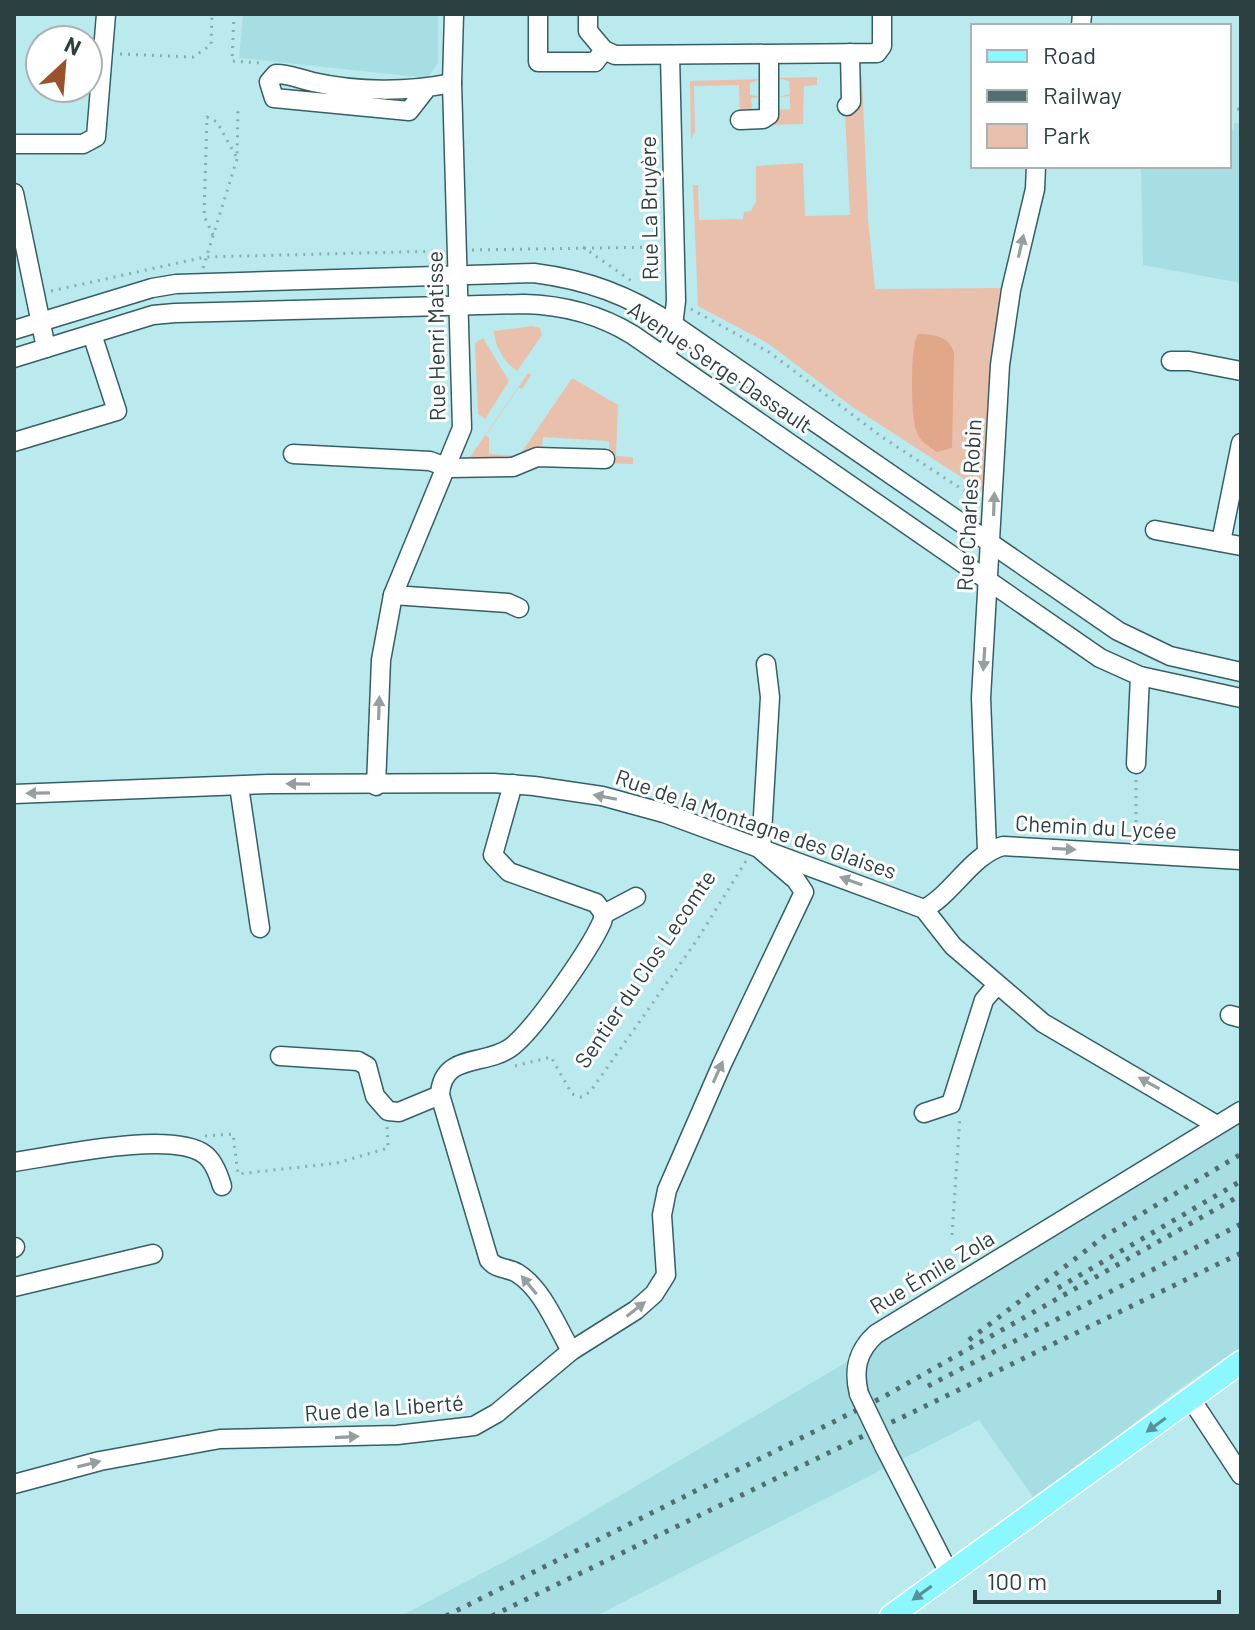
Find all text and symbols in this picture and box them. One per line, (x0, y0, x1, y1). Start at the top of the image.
north arrow (24, 24, 104, 104)
legend (971, 24, 1231, 168)
text: N (61, 30, 85, 60)
text: Road (1043, 40, 1096, 69)
text: Railway (1043, 80, 1122, 109)
text: Park (1043, 120, 1090, 149)
street label: Rue La Bruyère (634, 136, 662, 280)
one-way arrow (1015, 233, 1028, 258)
street label: Rue Henri Matisse (421, 251, 449, 421)
street label: Avenue Serge Dassault (624, 295, 817, 437)
street label: Rue Charles Robin (951, 418, 985, 592)
one-way arrow (988, 491, 1001, 516)
one-way arrow (977, 647, 990, 672)
one-way arrow (373, 695, 386, 720)
street label: Rue de la Montagne des Glaises (613, 763, 900, 883)
one-way arrow (285, 778, 310, 791)
one-way arrow (25, 787, 50, 800)
one-way arrow (593, 790, 618, 803)
street label: Chemin du Lycée (1015, 809, 1178, 843)
one-way arrow (1052, 843, 1077, 856)
street label: Sentier du Clos Lecomte (568, 865, 720, 1072)
one-way arrow (839, 874, 863, 887)
one-way arrow (712, 1060, 725, 1084)
one-way arrow (1138, 1076, 1161, 1090)
street label: Rue Émile Zola (865, 1224, 998, 1318)
one-way arrow (521, 1276, 538, 1296)
one-way arrow (626, 1301, 646, 1317)
street label: Rue de la Liberté (303, 1388, 464, 1426)
one-way arrow (1145, 1416, 1166, 1432)
one-way arrow (335, 1430, 360, 1443)
one-way arrow (77, 1457, 102, 1469)
scale bar (975, 1554, 1219, 1604)
text: 100 m (987, 1566, 1047, 1595)
one-way arrow (912, 1585, 933, 1600)

